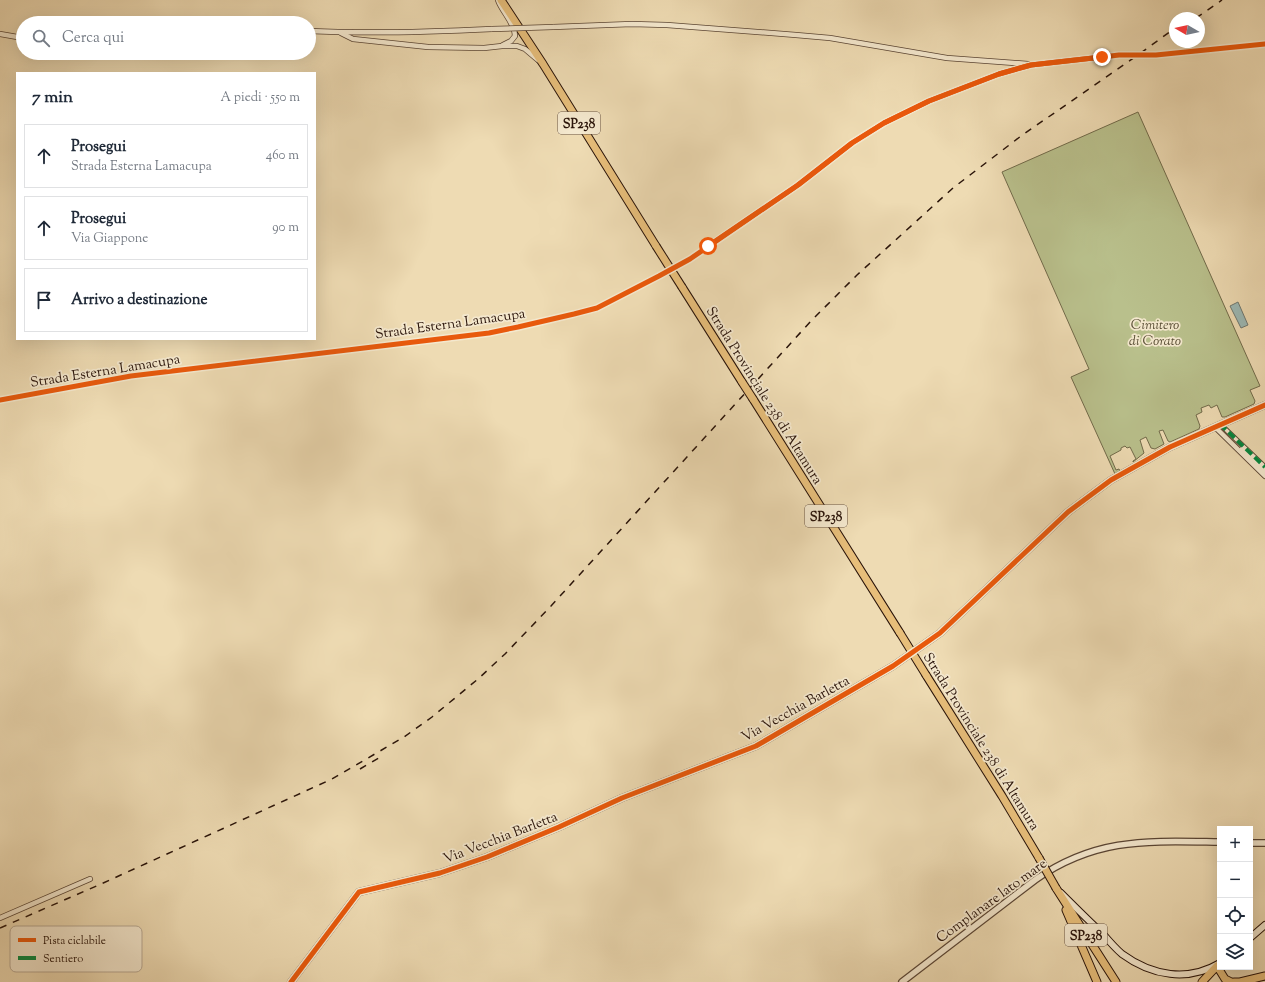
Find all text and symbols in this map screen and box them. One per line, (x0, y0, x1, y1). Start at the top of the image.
north arrow (1169, 12, 1205, 48)
search box (16, 16, 316, 60)
icon: search (30, 27, 52, 49)
text: Cerca qui (62, 28, 124, 49)
route end (1093, 48, 1111, 66)
text: 7 min (32, 86, 73, 110)
text: A piedi · 550 m (221, 89, 300, 107)
road number: SP238 (558, 112, 600, 134)
text: Prosegui (71, 137, 126, 158)
icon: ahead (33, 145, 55, 167)
text: 460 m (266, 147, 299, 165)
text: Strada Esterna Lamacupa (71, 158, 212, 176)
text: Prosegui (71, 209, 126, 230)
icon: ahead (33, 217, 55, 239)
text: 90 m (272, 219, 299, 237)
text: Via Giappone (71, 230, 148, 248)
route start (699, 237, 717, 255)
icon: arrive (33, 289, 55, 311)
text: Arrivo a destinazione (71, 290, 207, 311)
street label: Strada Provinciale 238 di Altamura (700, 303, 827, 489)
street label: Strada Esterna Lamacupa (374, 304, 527, 345)
park label: Cimitero di Corato (1129, 316, 1181, 352)
street label: Strada Esterna Lamacupa (29, 350, 182, 394)
road number: SP238 (805, 505, 847, 527)
street label: Strada Provinciale 238 di Altamura (917, 649, 1044, 835)
street label: Via Vecchia Barletta (738, 671, 854, 748)
street label: Via Vecchia Barletta (441, 808, 561, 870)
map controls (1217, 826, 1253, 970)
button: + (1217, 826, 1253, 862)
street label: Complanare lato mare (933, 855, 1052, 949)
button: − (1217, 862, 1253, 898)
button: locate (1217, 898, 1253, 934)
road number: SP238 (1065, 924, 1107, 946)
legend (10, 926, 142, 972)
text: Pista ciclabile (43, 933, 106, 949)
button: layers (1217, 934, 1253, 970)
text: Sentiero (43, 951, 83, 967)

